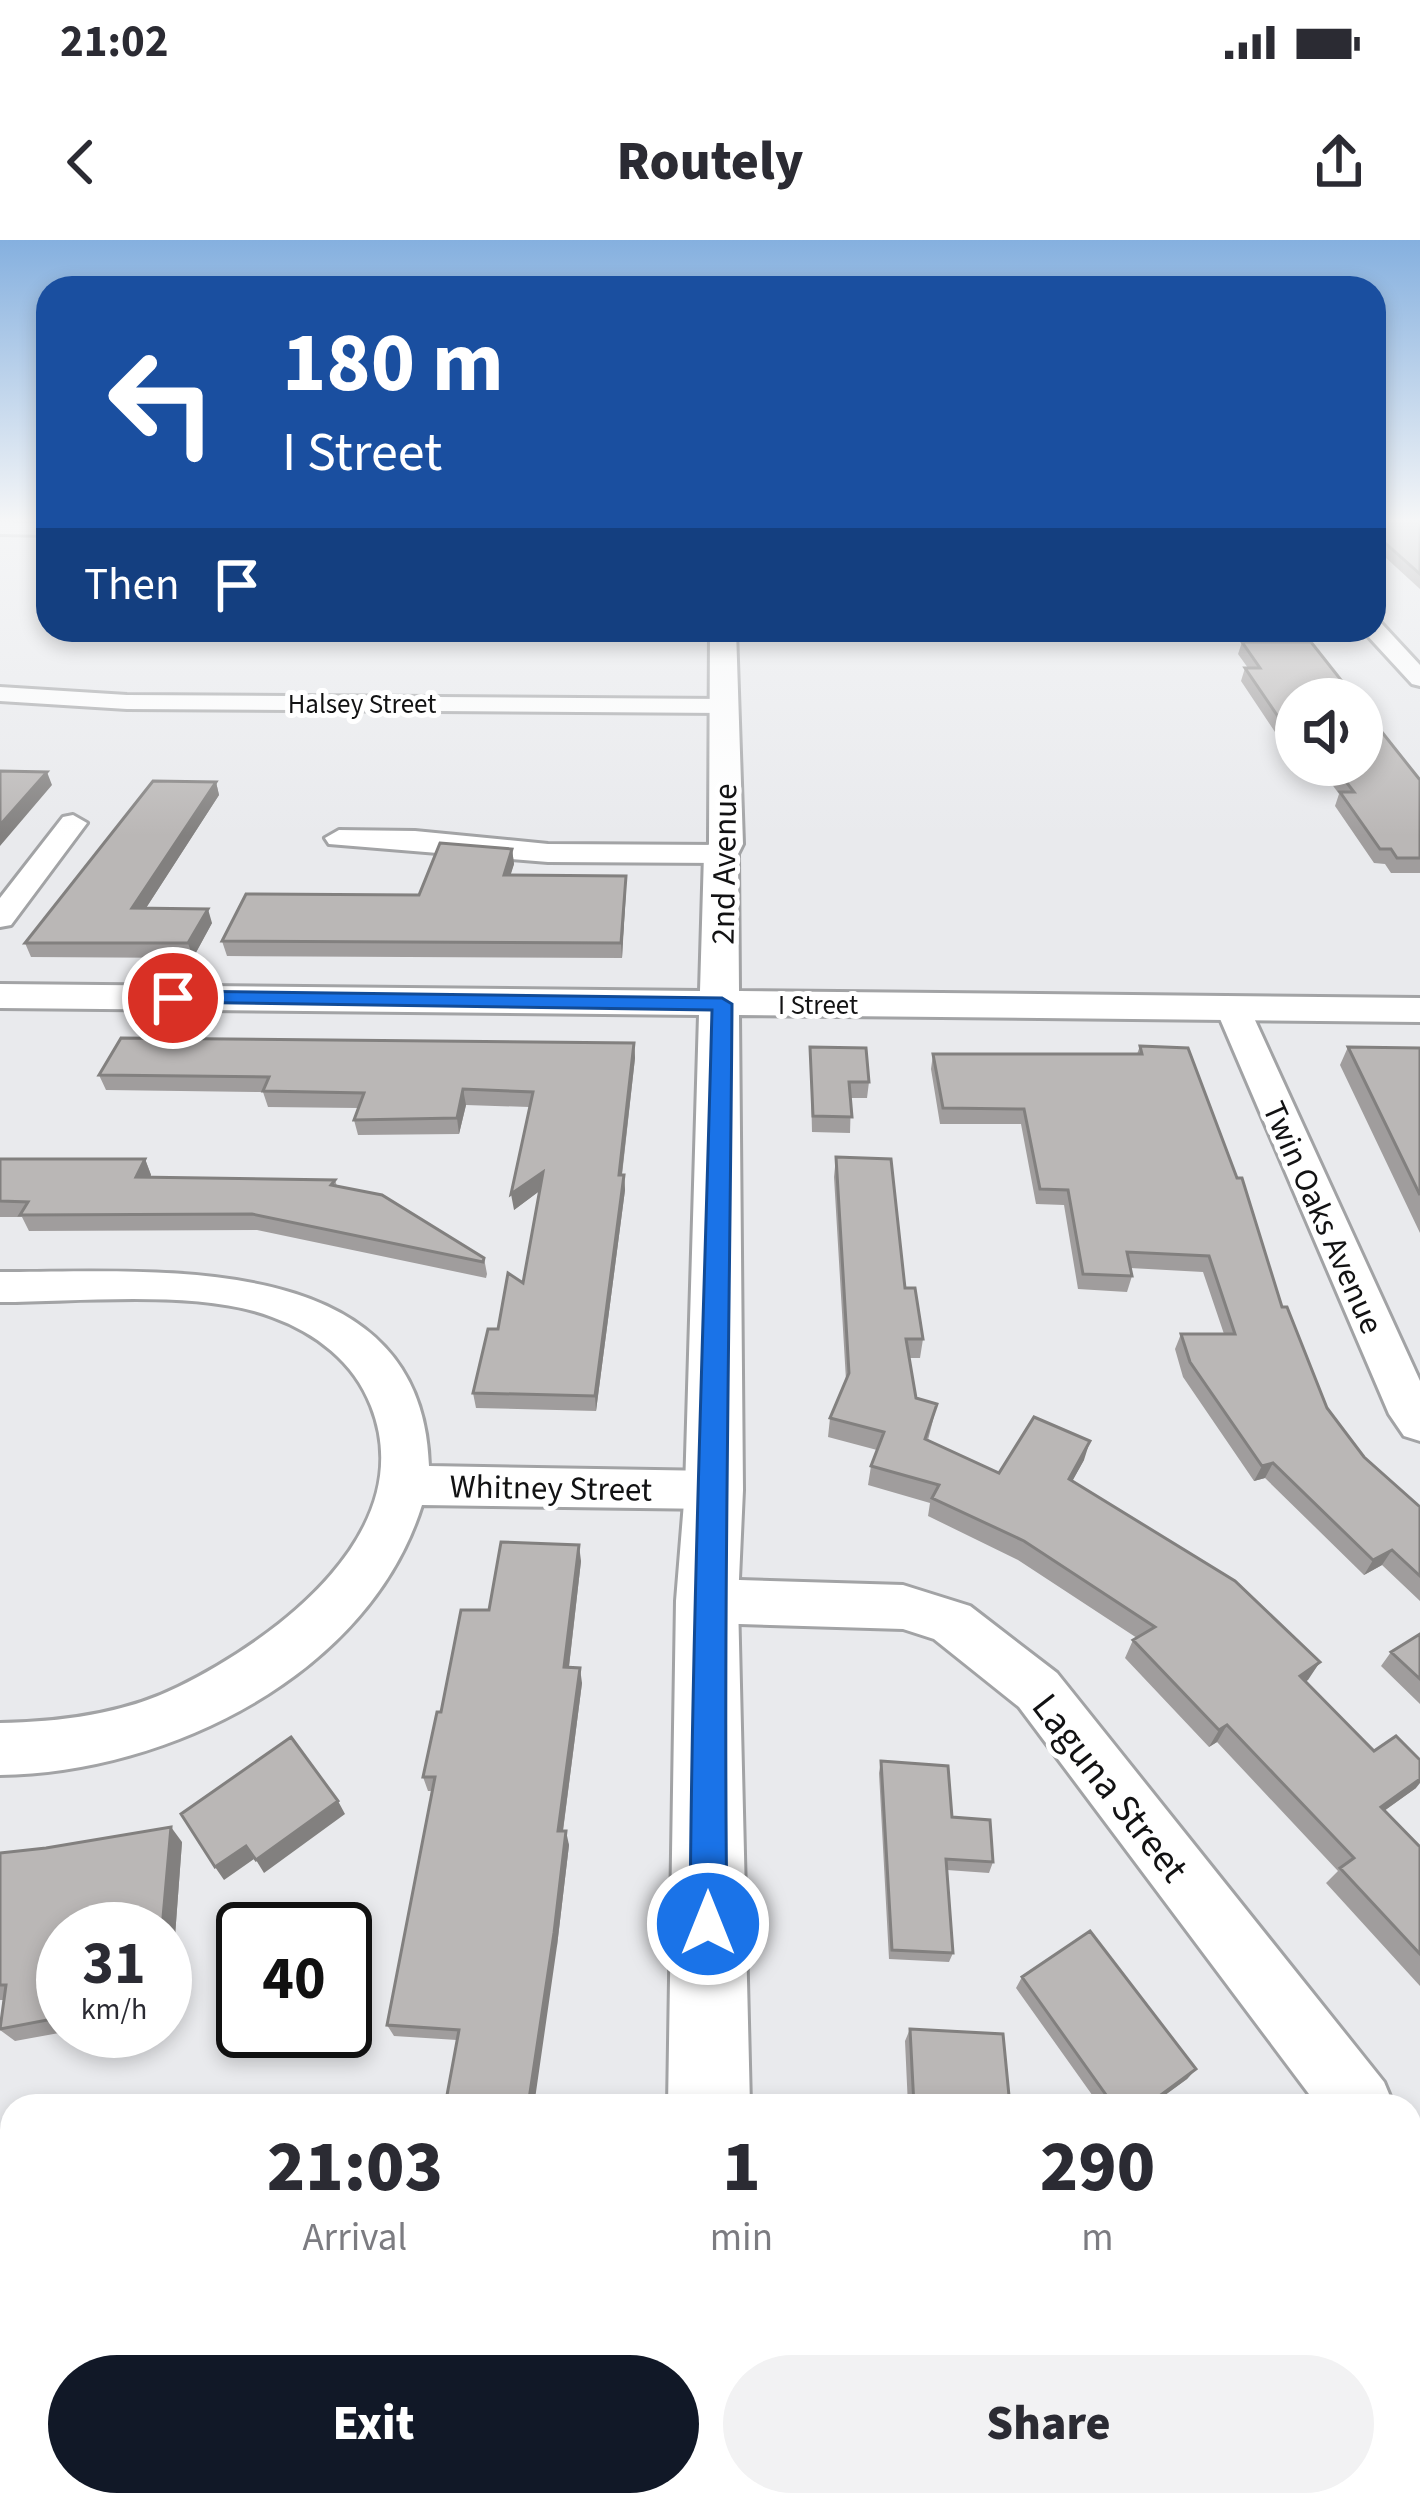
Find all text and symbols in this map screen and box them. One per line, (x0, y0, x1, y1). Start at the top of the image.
text: 21:02 (60, 10, 169, 74)
text: Routely (617, 124, 803, 201)
icon: back (48, 129, 114, 195)
icon: share (1306, 129, 1372, 195)
text: 180 m (282, 304, 504, 424)
icon: left (84, 324, 240, 480)
text: I Street (282, 415, 442, 492)
icon: arrive (204, 552, 270, 618)
text: Then (84, 553, 180, 617)
map controls (1275, 678, 1383, 786)
button: sound (1275, 678, 1383, 786)
street label: Halsey Street (288, 685, 436, 724)
street label: 2nd Avenue (700, 783, 749, 945)
pin (122, 947, 224, 1049)
icon: arrive (140, 965, 206, 1031)
street label: I Street (778, 986, 858, 1025)
street label: Twin Oaks Avenue (1250, 1094, 1395, 1341)
street label: Whitney Street (449, 1463, 653, 1514)
street label: Laguna Street (1018, 1682, 1201, 1895)
position arrow (645, 1861, 771, 1987)
speed limit sign: 40 (216, 1902, 372, 2058)
text: 31 (82, 1922, 146, 2007)
text: km/h (81, 1988, 147, 2031)
text: 21:03 (267, 2116, 443, 2219)
text: 1 (722, 2116, 761, 2219)
text: 290 (1040, 2116, 1155, 2219)
text: Arrival (302, 2210, 407, 2266)
text: min (710, 2210, 773, 2266)
text: m (1081, 2210, 1114, 2266)
button: Exit (48, 2355, 699, 2493)
button: Share (723, 2355, 1374, 2493)

